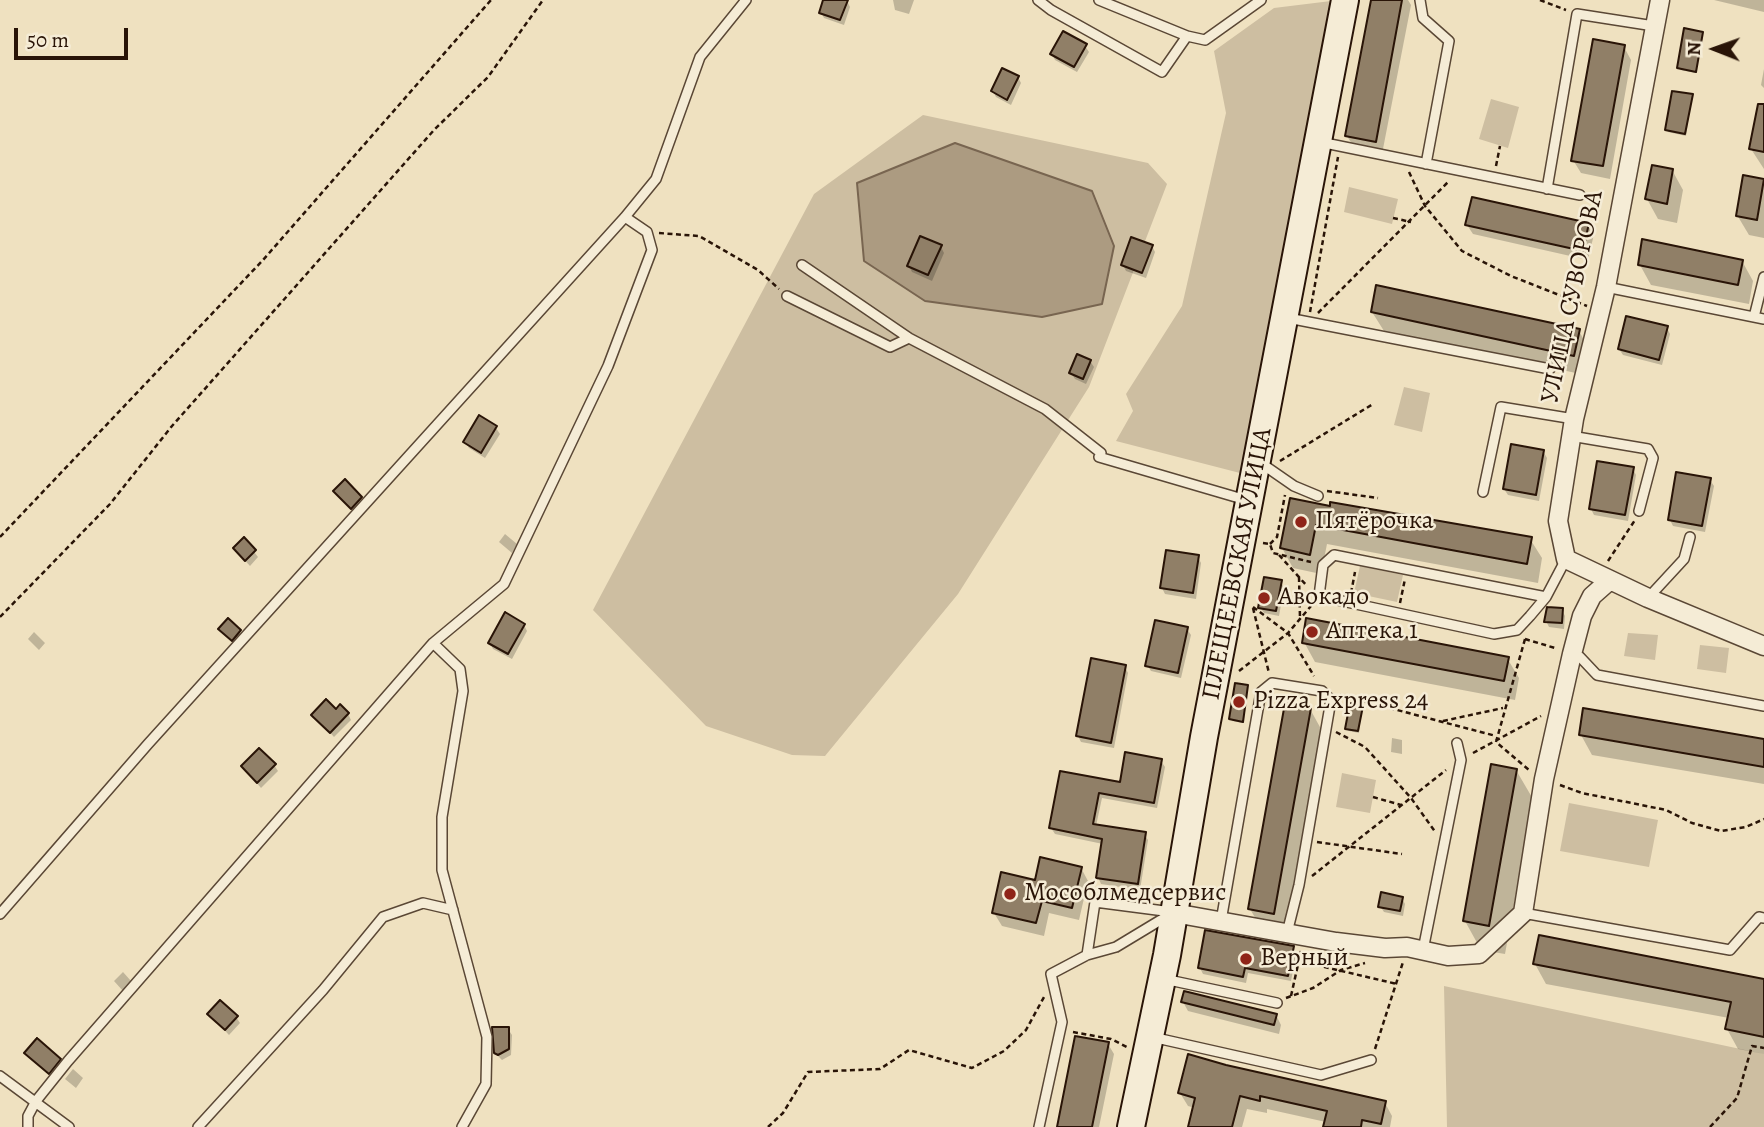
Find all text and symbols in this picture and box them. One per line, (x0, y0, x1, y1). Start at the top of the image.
scale bar (18, 14, 131, 58)
north arrow (1680, 14, 1750, 84)
text: 50 m (27, 26, 69, 54)
text: N (1681, 41, 1707, 56)
street label: УЛИЦА СУВОРОВА (1535, 188, 1611, 406)
street label: ПЛЕЩЕЕВСКАЯ УЛИЦА (1196, 425, 1280, 703)
place label: Пятёрочка (1315, 506, 1434, 538)
marker: Пятёрочка (1293, 514, 1309, 530)
place label: Авокадо (1278, 582, 1369, 614)
marker: Авокадо (1256, 590, 1272, 606)
place label: Аптека 1 (1326, 616, 1418, 648)
marker: Аптека 1 (1304, 624, 1320, 640)
place label: Pizza Express 24 (1253, 686, 1429, 718)
marker: Pizza Express 24 (1231, 694, 1247, 710)
place label: Мособлмедсервис (1024, 878, 1227, 910)
marker: Мособлмедсервис (1002, 886, 1018, 902)
place label: Верный (1260, 943, 1349, 975)
marker: Верный (1238, 951, 1254, 967)

